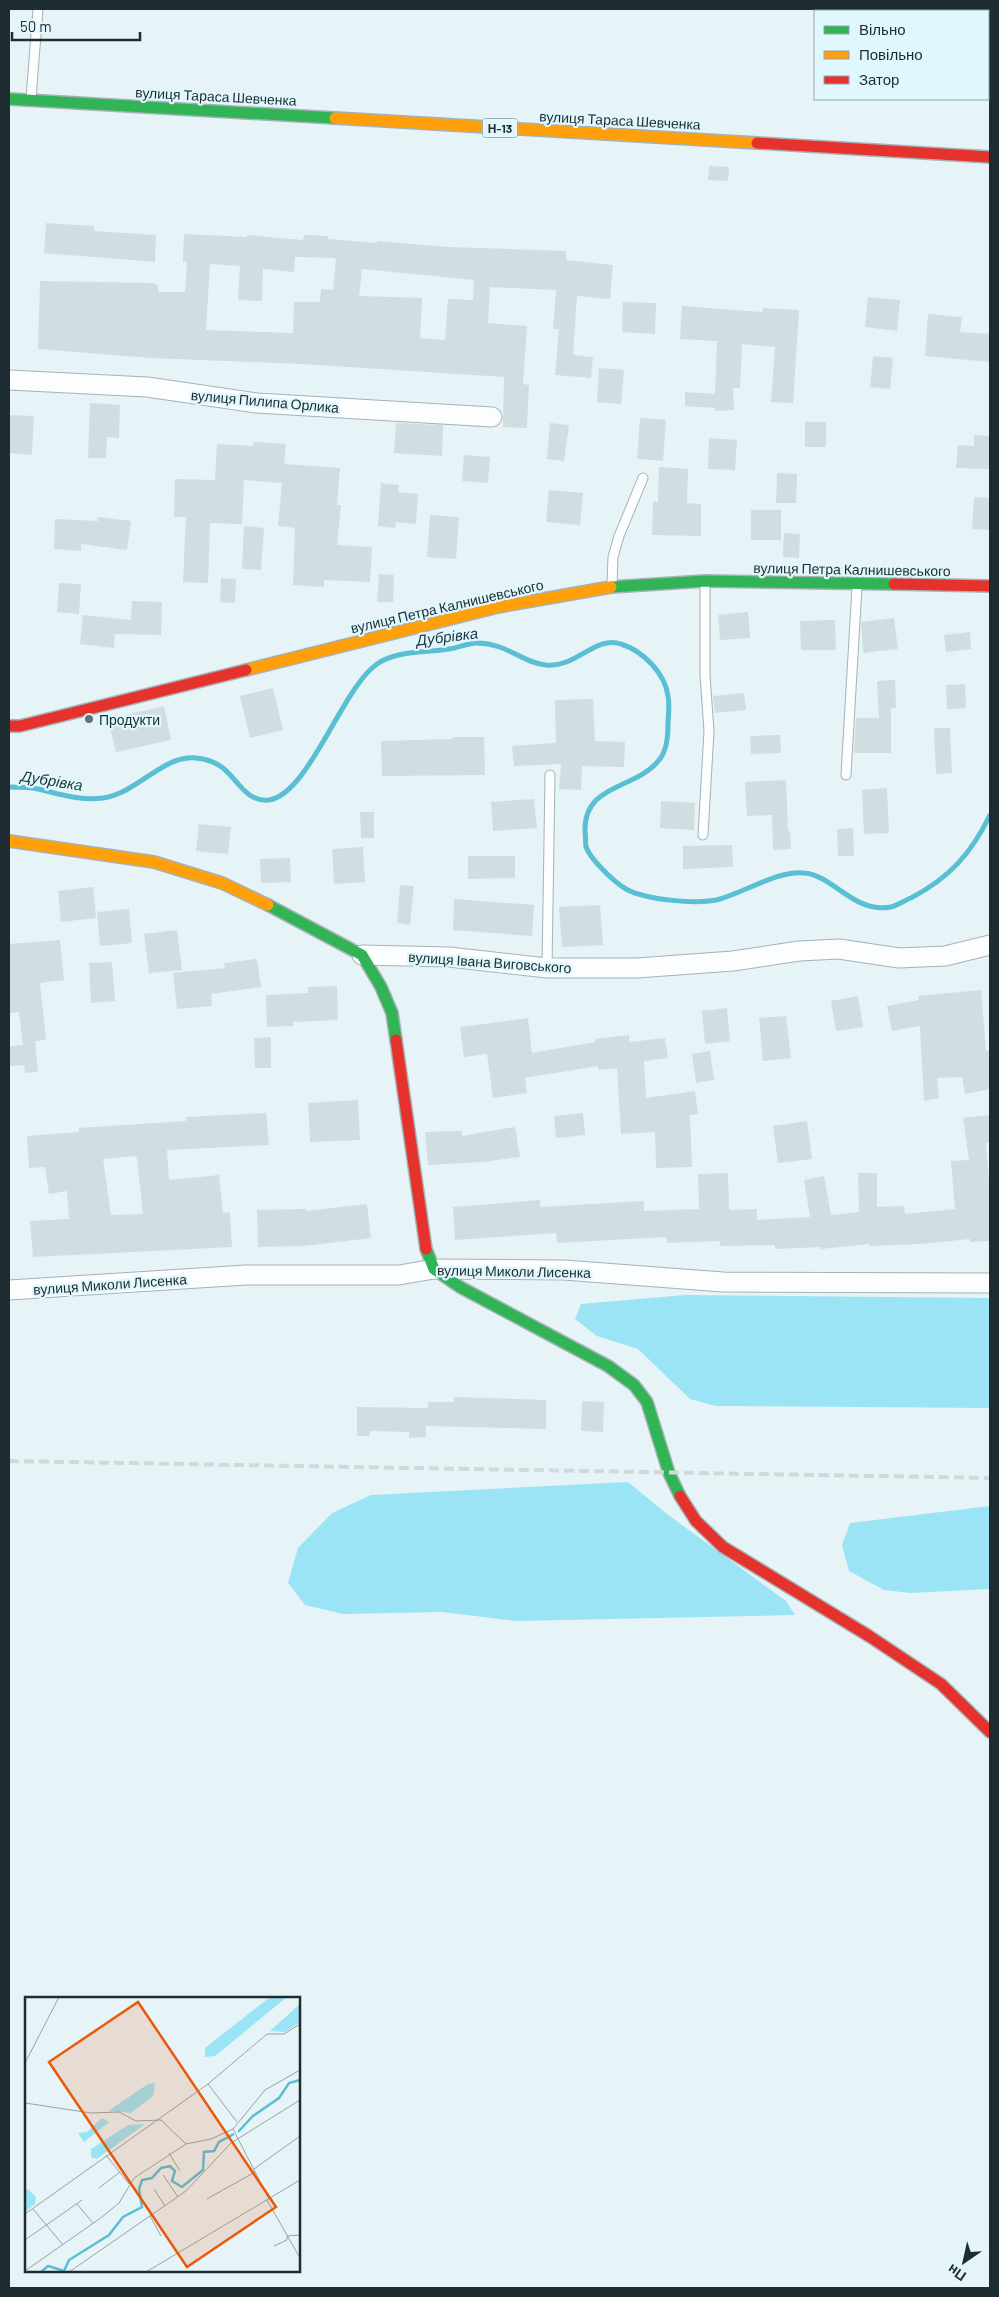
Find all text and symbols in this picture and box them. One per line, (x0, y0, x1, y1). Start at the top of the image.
scale bar (12, 10, 140, 42)
legend (814, 10, 989, 100)
text: 50 m (20, 17, 52, 35)
text: Вільно (859, 20, 906, 38)
text: Повільно (859, 45, 923, 63)
text: Затор (859, 70, 899, 88)
street label: вулиця Тараса Шевченка (135, 83, 297, 109)
street label: вулиця Тараса Шевченка (539, 107, 701, 133)
road number: Н-13 (482, 119, 518, 138)
street label: вулиця Пилипа Орлика (190, 386, 340, 416)
street label: вулиця Петра Калнишевського (753, 559, 951, 579)
street label: вулиця Петра Калнишевського (349, 575, 545, 636)
water label: Дубрівка (413, 623, 479, 649)
place label: Продукти (99, 711, 160, 728)
marker: Продукти (83, 713, 95, 725)
water label: Дубрівка (18, 766, 84, 794)
street label: вулиця Івана Виговського (408, 948, 572, 976)
street label: вулиця Миколи Лисенка (437, 1261, 591, 1281)
street label: вулиця Миколи Лисенка (33, 1270, 188, 1298)
inset map (25, 1997, 300, 2272)
north arrow (939, 2237, 989, 2287)
text: Пн (944, 2261, 969, 2285)

